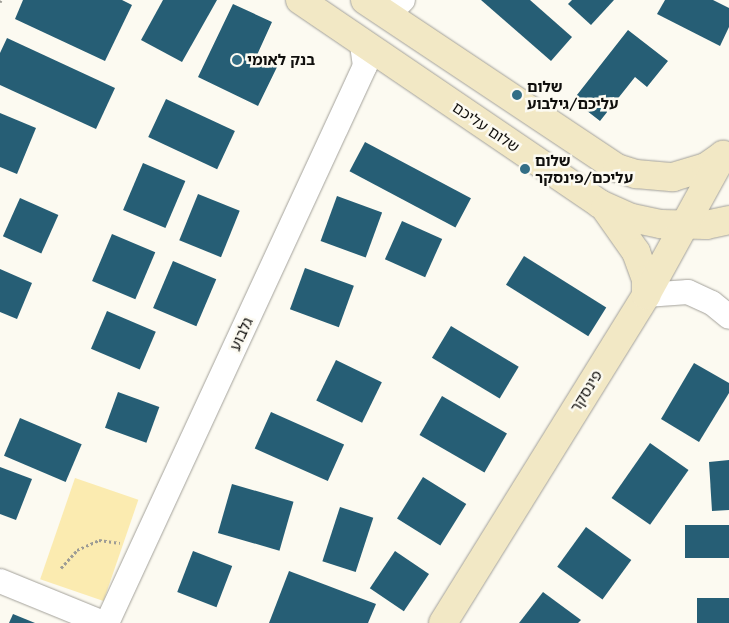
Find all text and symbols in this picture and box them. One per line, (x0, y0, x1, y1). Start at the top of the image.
place label: בנק לאומי (247, 51, 315, 69)
marker: בנק לאומי (231, 54, 243, 66)
place label: שלום עליכם/גילבוע (527, 77, 618, 112)
marker: שלום עליכם/גילבוע (511, 89, 523, 101)
street label: שלום עליכם (449, 98, 523, 156)
place label: שלום עליכם/פינסקר (535, 151, 633, 186)
marker: שלום עליכם/פינסקר (519, 163, 531, 175)
street label: גלבוע (226, 315, 256, 353)
street label: פינסקר (566, 367, 606, 415)

